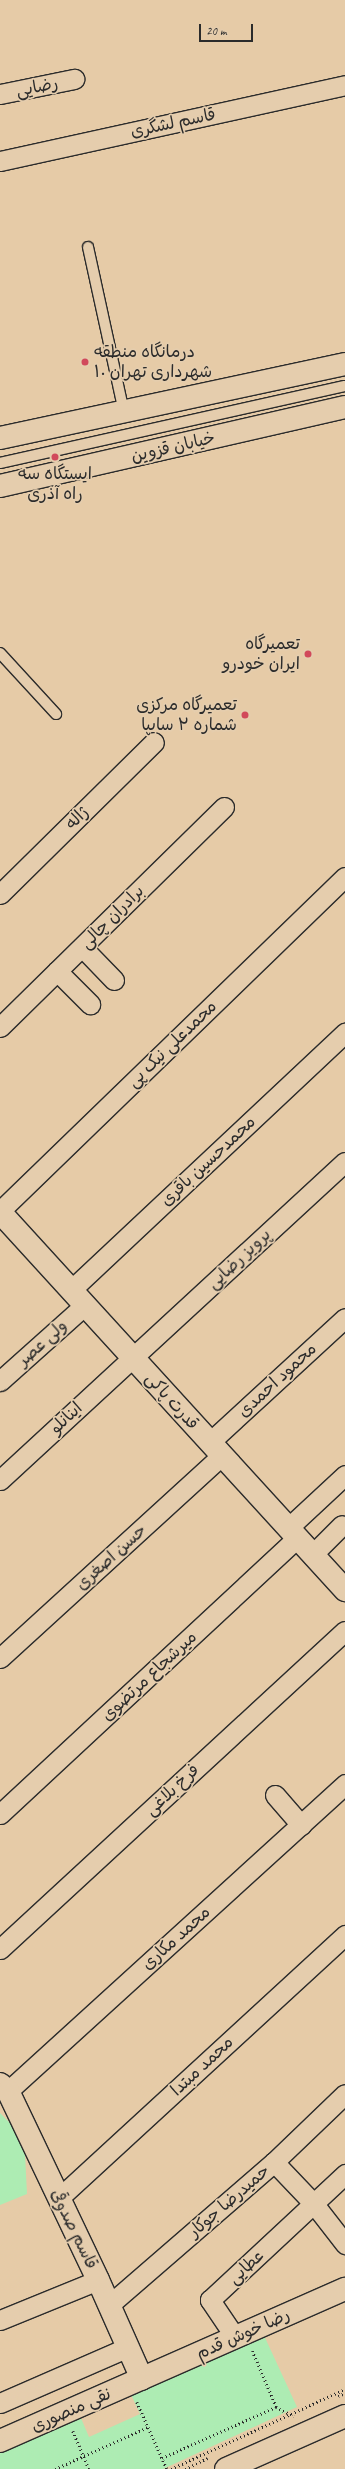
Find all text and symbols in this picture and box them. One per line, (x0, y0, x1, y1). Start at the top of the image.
scale bar (201, 16, 255, 42)
text: 20 m (206, 23, 226, 39)
street label: رضایی (14, 73, 60, 101)
street label: قاسم لشگری (129, 104, 217, 142)
place label: درمانگاه منطقه ۱۰ شهرداری تهران (94, 342, 212, 382)
marker: درمانگاه منطقه ۱۰ شهرداری تهران (79, 356, 91, 368)
street label: خیابان قزوین (129, 427, 217, 467)
marker: ایستگاه سه راه آذری (50, 452, 60, 462)
place label: ایستگاه سه راه آذری (18, 464, 92, 504)
place label: تعمیرگاه ایران خودرو (223, 634, 300, 674)
marker: تعمیرگاه ایران خودرو (303, 649, 313, 659)
place label: تعمیرگاه مرکزی شماره ۲ سایپا (136, 695, 237, 735)
marker: تعمیرگاه مرکزی شماره ۲ سایپا (240, 710, 250, 720)
street label: ژاله (61, 802, 93, 834)
street label: برادران چالی (76, 881, 148, 953)
street label: محمدعلی نیک پی (123, 996, 221, 1092)
street label: محمدحسین باقری (156, 1112, 260, 1210)
street label: پرویز رضایی (203, 1224, 275, 1294)
street label: ولی عصر (13, 1315, 71, 1371)
street label: محمود احمدی (233, 1338, 321, 1422)
street label: قدرت پاکی (141, 1368, 203, 1434)
street label: اینانلو (46, 1398, 86, 1438)
street label: حسن اصغری (71, 1520, 151, 1594)
street label: میرشجاع مرتضوی (97, 1627, 201, 1725)
street label: فرخ بلاغی (141, 1760, 203, 1820)
street label: محمد مکاری (138, 1902, 214, 1974)
street label: محمد مبتدا (166, 2032, 238, 2100)
street label: حمیدرضا جوکار (184, 2160, 274, 2242)
street label: قاسم صدوقی (46, 2186, 102, 2272)
street label: عطایی (224, 2245, 268, 2289)
street label: رضا خوش قدم (193, 2304, 293, 2364)
street label: نقی منصوری (28, 2383, 114, 2437)

